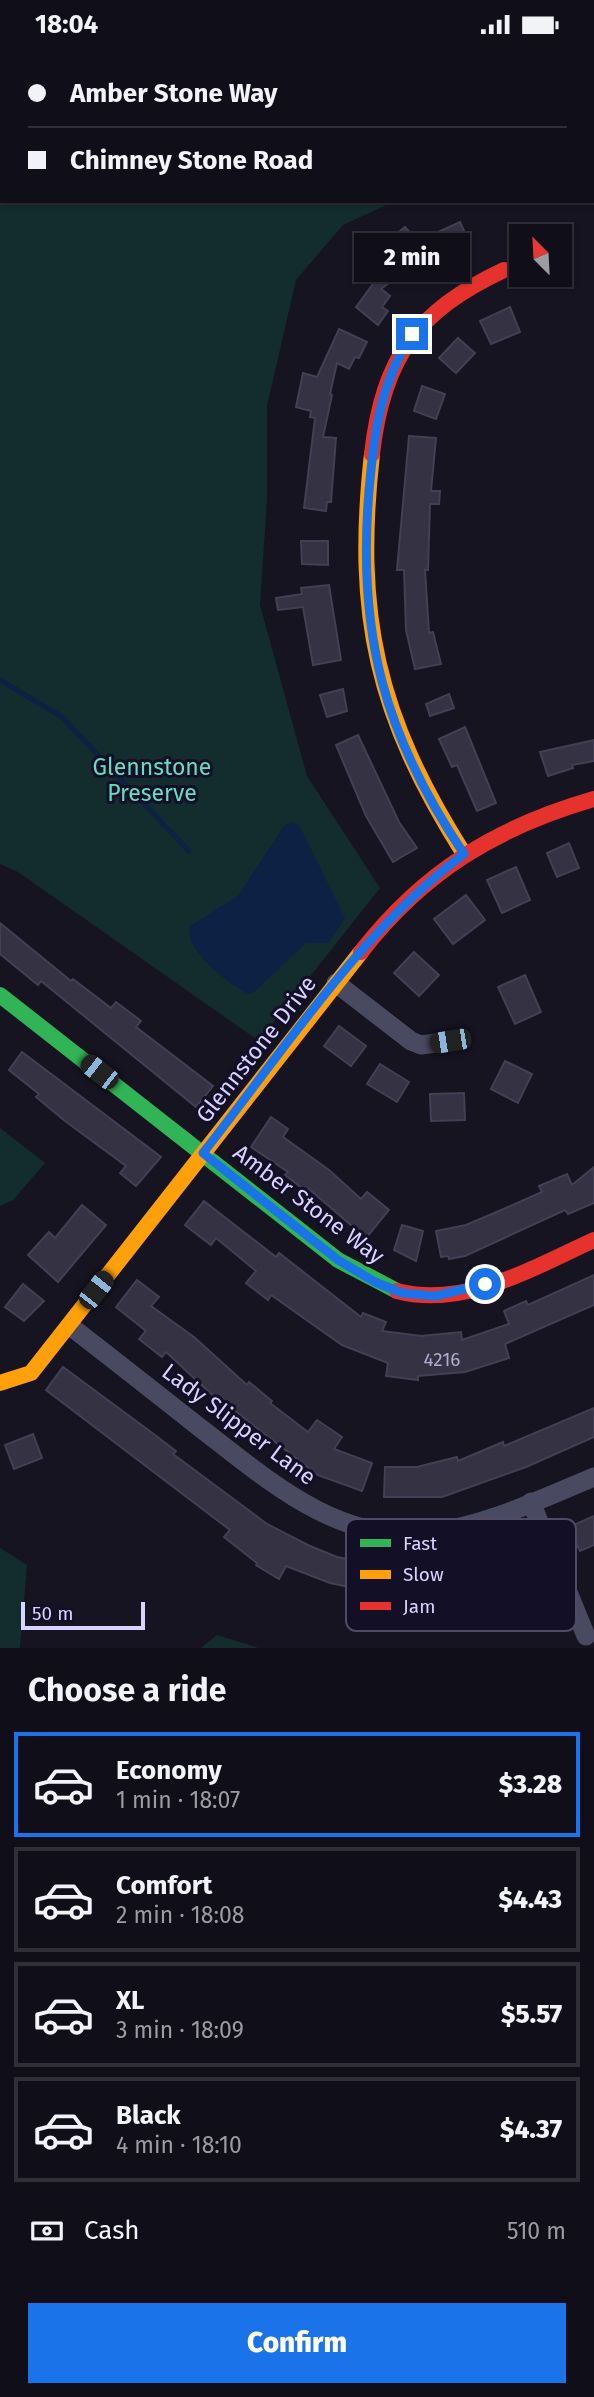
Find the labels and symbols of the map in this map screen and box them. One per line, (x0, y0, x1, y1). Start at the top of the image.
north arrow (509, 224, 572, 287)
callout: 2 min (354, 233, 470, 281)
route end (396, 318, 428, 350)
park label: Glennstone Preserve (93, 753, 211, 807)
street label: Glennstone Drive (190, 970, 322, 1128)
car (428, 1027, 473, 1055)
car (76, 1051, 123, 1093)
street label: Amber Stone Way (228, 1138, 391, 1270)
car (75, 1267, 118, 1313)
route start (469, 1268, 501, 1300)
house number: 4216 (423, 1348, 461, 1371)
street label: Lady Slipper Lane (157, 1357, 321, 1491)
legend (346, 1519, 576, 1631)
text: Fast (403, 1532, 437, 1555)
text: Slow (403, 1563, 444, 1586)
text: Jam (403, 1595, 435, 1618)
scale bar (21, 1599, 145, 1631)

